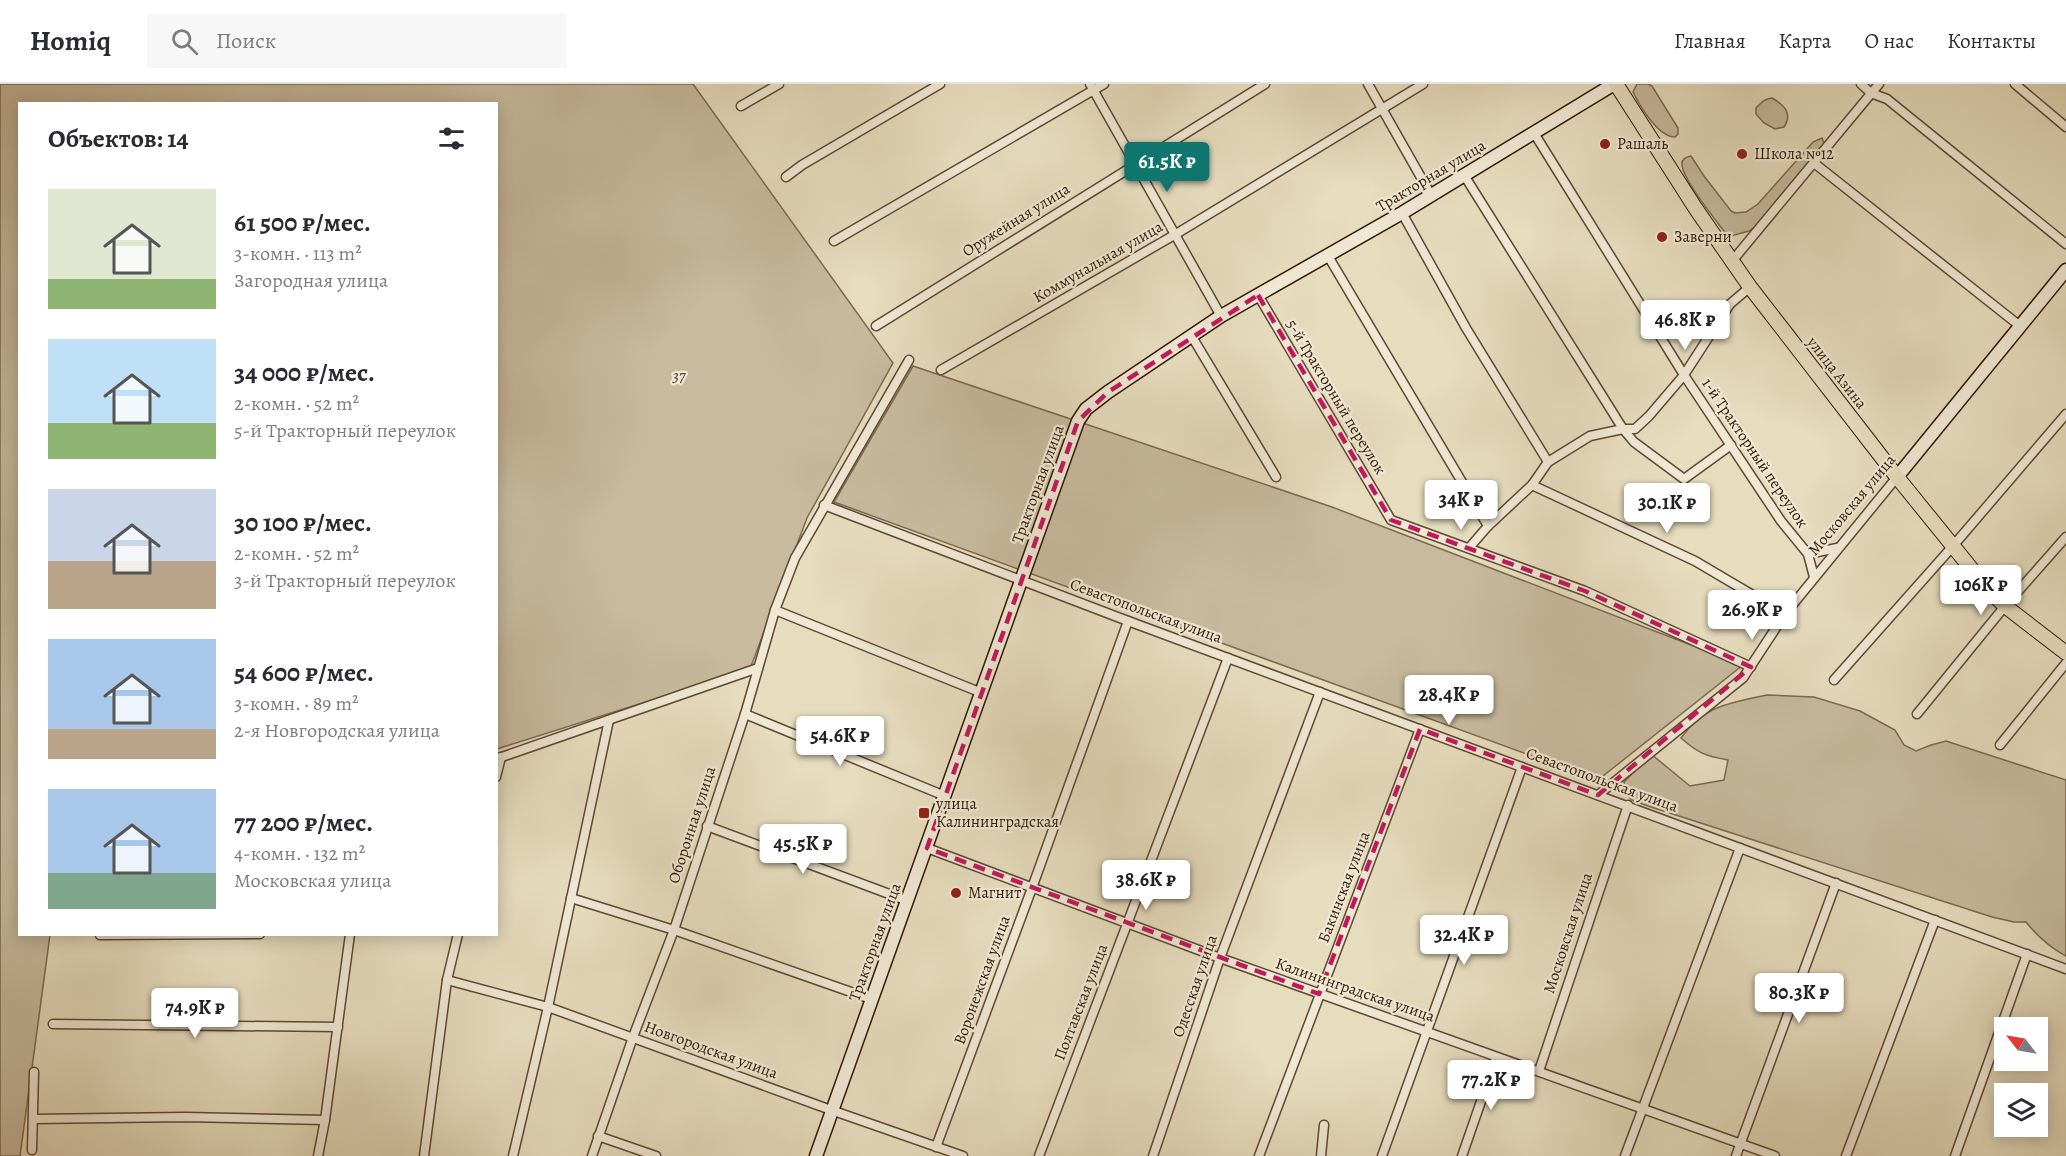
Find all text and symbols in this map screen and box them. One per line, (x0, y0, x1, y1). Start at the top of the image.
search box (147, 14, 567, 68)
text: Homiq (30, 22, 111, 60)
icon: search (168, 25, 201, 58)
text: Поиск (216, 26, 276, 56)
text: Главная (1674, 27, 1746, 55)
text: Карта (1779, 27, 1831, 55)
text: О нас (1864, 27, 1914, 55)
text: Контакты (1947, 27, 2036, 55)
text: Объектов: 14 (48, 121, 189, 156)
icon: filters (435, 122, 468, 155)
place label: Рашаль (1617, 133, 1668, 155)
street label: Тракторная улица (1372, 134, 1491, 217)
marker: Рашаль (1598, 137, 1612, 151)
pin: 61.5K ₽ (1112, 142, 1222, 193)
place label: Школа №12 (1754, 143, 1834, 165)
marker: Школа №12 (1735, 147, 1749, 161)
text: 61.5K ₽ (1138, 148, 1196, 175)
street label: Оружейная улица (958, 178, 1075, 262)
text: 61 500 ₽/мес. (234, 205, 371, 240)
icon: home (96, 213, 168, 285)
street label: Коммунальная улица (1029, 216, 1168, 308)
place label: Заверни (1674, 226, 1732, 248)
marker: Заверни (1655, 230, 1669, 244)
text: 3-комн. · 113 m² (234, 240, 362, 267)
text: Загородная улица (234, 267, 388, 294)
pin: 46.8K ₽ (1630, 300, 1740, 351)
text: 46.8K ₽ (1655, 306, 1715, 333)
street label: 5-й Тракторный переулок (1281, 315, 1391, 479)
street label: улица Азина (1801, 331, 1873, 414)
text: 34 000 ₽/мес. (234, 355, 375, 390)
icon: home (96, 363, 168, 435)
park label: 37 (672, 365, 686, 387)
street label: 1-й Тракторный переулок (1697, 374, 1813, 532)
text: 2-комн. · 52 m² (234, 390, 359, 417)
text: 5-й Тракторный переулок (234, 417, 456, 444)
street label: Тракторная улица (1006, 421, 1070, 546)
street label: Московская улица (1803, 449, 1901, 560)
pin: 34K ₽ (1419, 480, 1503, 531)
pin: 30.1K ₽ (1612, 483, 1722, 534)
text: 34K ₽ (1439, 486, 1483, 513)
text: 30.1K ₽ (1638, 489, 1696, 516)
text: 30 100 ₽/мес. (234, 505, 372, 540)
icon: home (96, 513, 168, 585)
text: 2-комн. · 52 m² (234, 540, 359, 567)
pin: 106K ₽ (1932, 565, 2030, 616)
text: 3-й Тракторный переулок (234, 567, 456, 594)
text: 106K ₽ (1954, 571, 2008, 598)
street label: Севастопольская улица (1067, 573, 1226, 649)
pin: 26.9K ₽ (1697, 590, 1807, 641)
text: 26.9K ₽ (1722, 596, 1782, 623)
text: 54 600 ₽/мес. (234, 655, 374, 690)
icon: home (96, 663, 168, 735)
pin: 28.4K ₽ (1394, 675, 1504, 726)
text: 28.4K ₽ (1419, 681, 1479, 708)
text: 3-комн. · 89 m² (234, 690, 359, 717)
pin: 54.6K ₽ (785, 716, 895, 767)
text: 2-я Новгородская улица (234, 717, 440, 744)
text: 54.6K ₽ (810, 722, 870, 749)
street label: Севастопольская улица (1523, 742, 1682, 818)
street label: Оборонная улица (663, 763, 721, 886)
place label: улица Калининградская (935, 793, 1059, 833)
text: 77 200 ₽/мес. (234, 805, 373, 840)
marker: улица Калининградская (917, 806, 931, 820)
icon: home (96, 813, 168, 885)
pin: 45.5K ₽ (748, 824, 858, 875)
street label: Бакинская улица (1313, 827, 1376, 946)
text: 45.5K ₽ (774, 830, 832, 857)
text: 4-комн. · 132 m² (234, 840, 365, 867)
pin: 38.6K ₽ (1091, 860, 1201, 911)
text: 38.6K ₽ (1116, 866, 1176, 893)
text: Московская улица (234, 867, 391, 894)
street label: Московская улица (1538, 869, 1598, 996)
street label: Тракторная улица (843, 879, 907, 1004)
place label: Магнит (968, 882, 1021, 904)
marker: Магнит (949, 886, 963, 900)
street label: Воронежская улица (948, 912, 1016, 1048)
pin: 32.4K ₽ (1409, 915, 1519, 966)
text: 32.4K ₽ (1434, 921, 1494, 948)
street label: Одесская улица (1167, 931, 1223, 1040)
street label: Полтавская улица (1049, 940, 1114, 1063)
street label: Калининградская улица (1272, 952, 1438, 1028)
pin: 80.3K ₽ (1744, 973, 1854, 1024)
text: 80.3K ₽ (1769, 979, 1829, 1006)
pin: 74.9K ₽ (140, 988, 250, 1039)
text: 74.9K ₽ (165, 994, 225, 1021)
street label: Новгородская улица (641, 1016, 781, 1085)
north arrow (1994, 1017, 2048, 1071)
map controls (1994, 1017, 2048, 1137)
pin: 77.2K ₽ (1436, 1060, 1546, 1111)
text: 77.2K ₽ (1461, 1066, 1521, 1093)
button: layers (1994, 1083, 2048, 1137)

